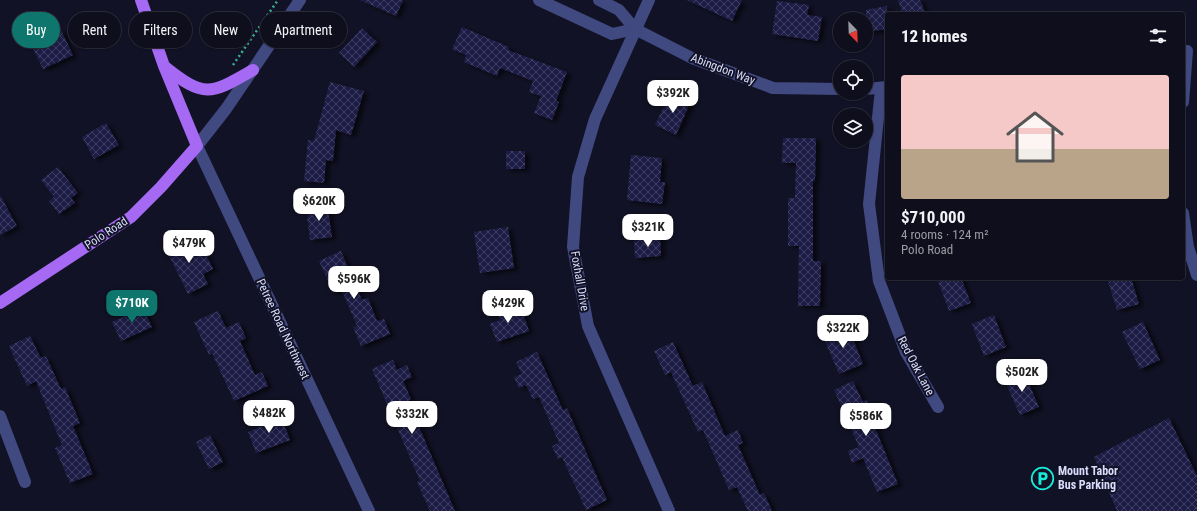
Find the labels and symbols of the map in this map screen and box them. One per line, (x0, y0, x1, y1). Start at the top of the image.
north arrow (833, 12, 873, 52)
street label: Abingdon Way (689, 50, 757, 88)
pin: $392K (645, 80, 701, 114)
pin: $620K (291, 188, 347, 222)
street label: Polo Road (82, 214, 130, 252)
pin: $321K (620, 214, 676, 248)
pin: $479K (161, 230, 217, 264)
street label: Foxhall Drive (568, 250, 592, 312)
pin: $596K (326, 266, 382, 300)
street label: Petree Road Northwest (254, 276, 313, 382)
pin: $710K (104, 290, 160, 324)
pin: $429K (480, 290, 536, 324)
pin: $322K (815, 315, 871, 349)
street label: Red Oak Lane (895, 334, 938, 398)
pin: $502K (994, 359, 1050, 393)
pin: $482K (241, 400, 297, 434)
pin: $332K (384, 401, 440, 435)
pin: $586K (838, 403, 894, 437)
place label: Mount Tabor Bus Parking (1058, 464, 1118, 492)
parking icon: Mount Tabor Bus Parking (1030, 465, 1056, 491)

